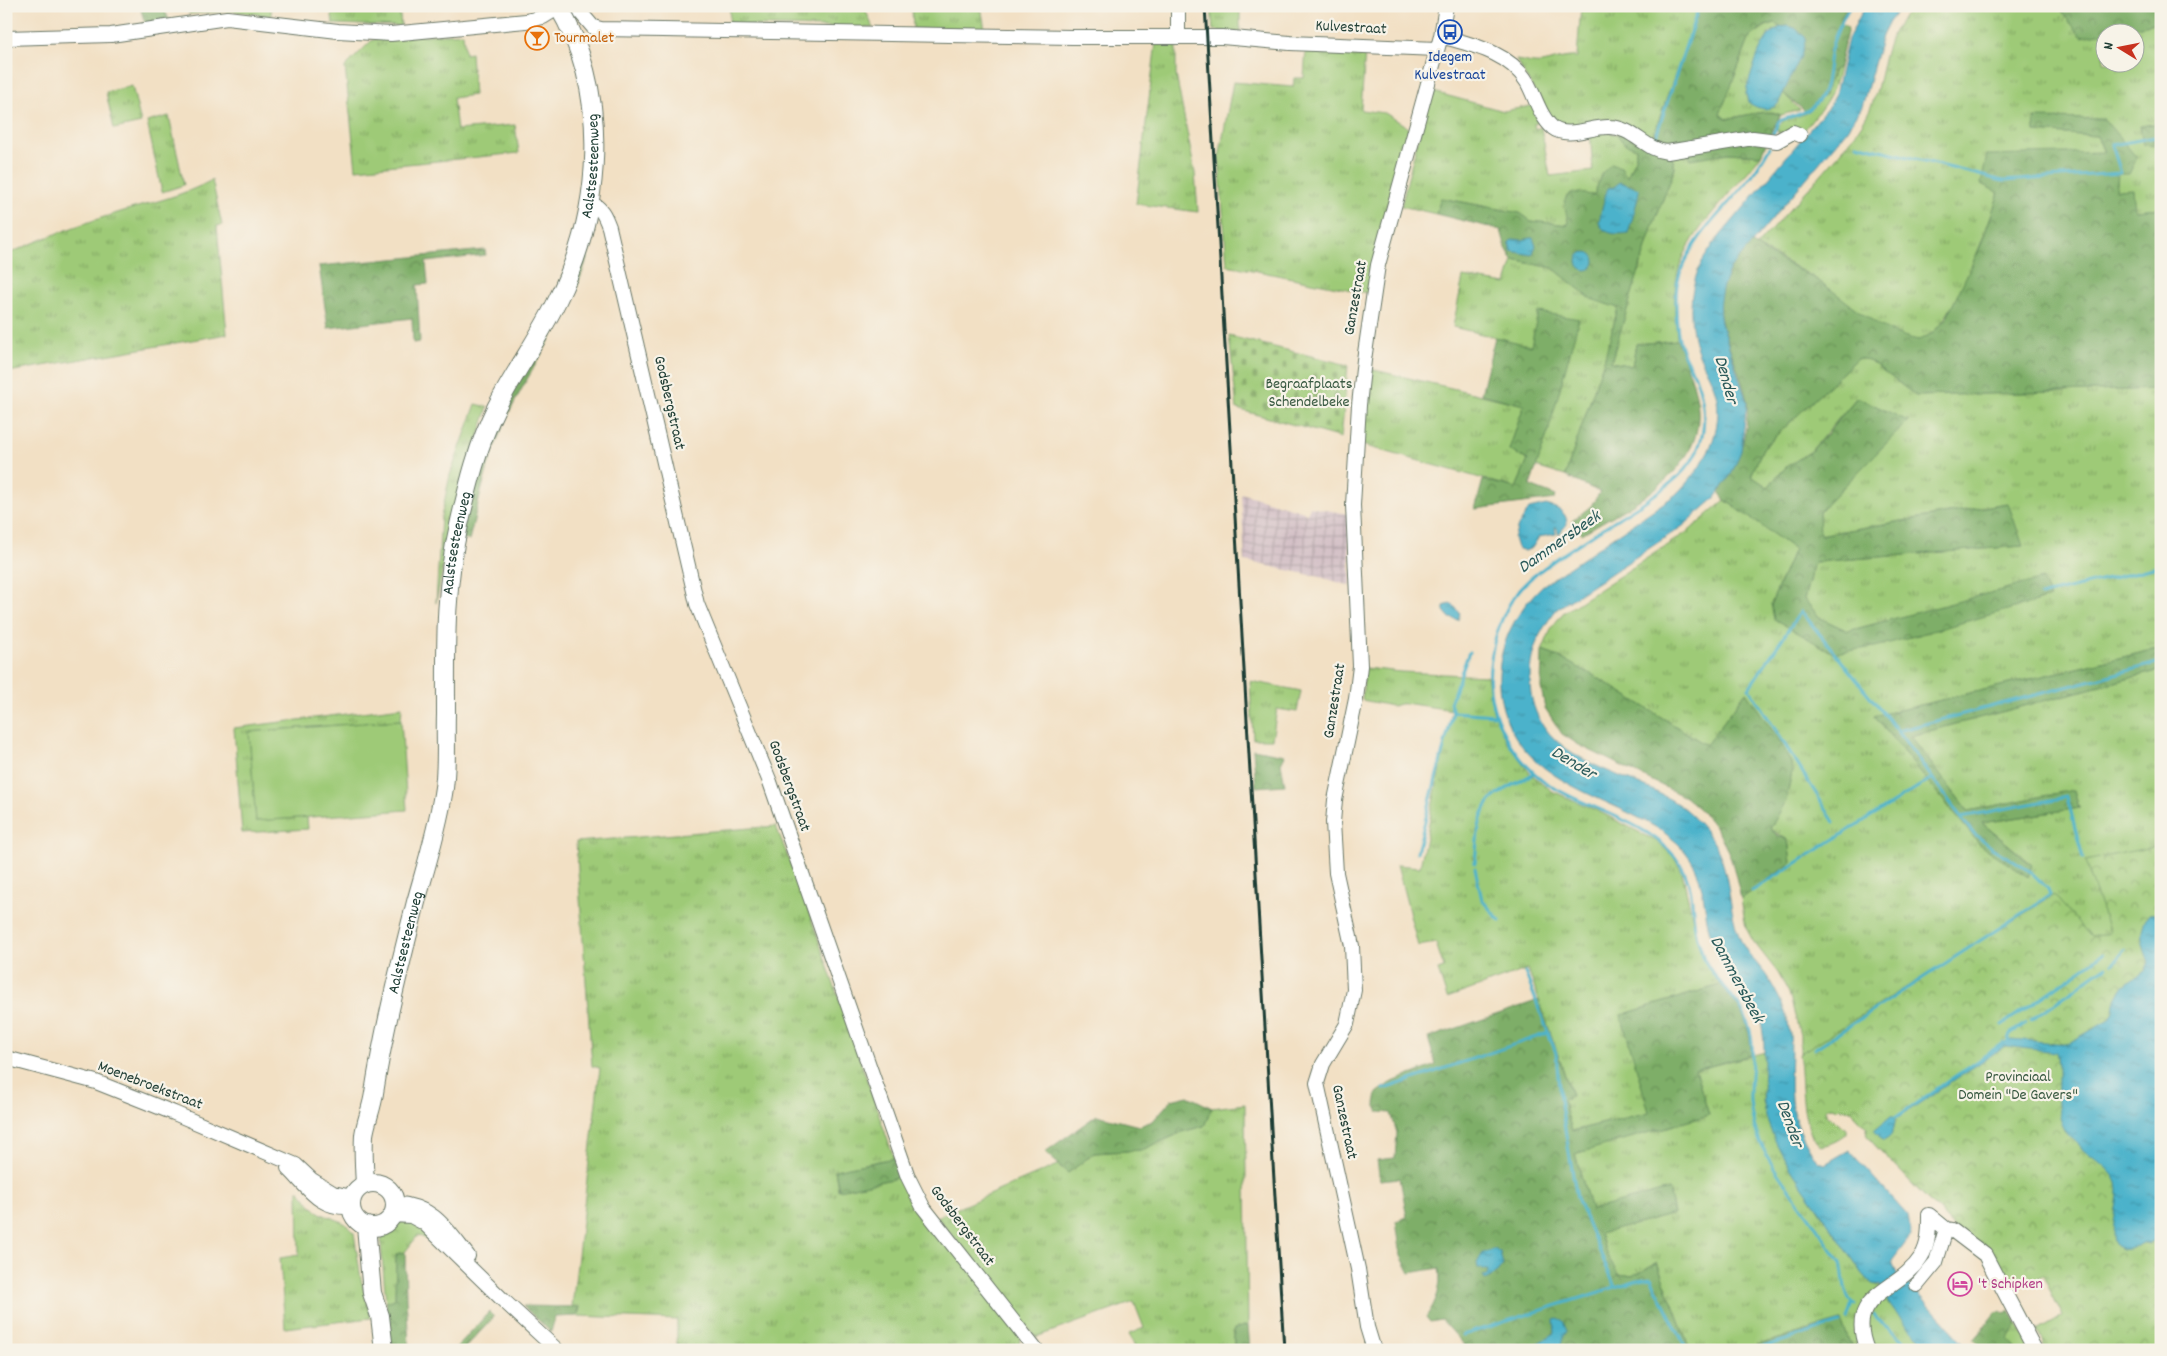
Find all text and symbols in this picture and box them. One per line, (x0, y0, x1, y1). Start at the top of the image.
street label: Kulvestraat (1315, 15, 1387, 41)
bus stop icon: Idegem Kulvestraat (1437, 19, 1463, 45)
north arrow (2094, 22, 2144, 72)
bar icon: Tourmalet (524, 25, 550, 51)
place label: Tourmalet (554, 27, 614, 50)
text: N (2099, 41, 2120, 51)
place label: Idegem Kulvestraat (1414, 46, 1486, 87)
street label: Aalstsesteenweg (575, 113, 606, 221)
street label: Ganzestraat (1338, 259, 1374, 337)
water label: Dender (1707, 353, 1744, 409)
street label: Godsbergstraat (647, 354, 691, 452)
park label: Begraafplaats Schendelbeke (1265, 373, 1353, 414)
street label: Aalstsesteenweg (437, 489, 478, 596)
water label: Dammersbeek (1514, 504, 1608, 581)
street label: Ganzestraat (1318, 662, 1352, 740)
street label: Godsbergstraat (762, 737, 816, 835)
water label: Dender (1546, 741, 1602, 788)
street label: Aalstsesteenweg (382, 889, 430, 996)
water label: Dammersbeek (1703, 932, 1770, 1030)
street label: Moenebroekstraat (94, 1055, 206, 1117)
park label: Provinciaal Domein "De Gavers" (1958, 1066, 2078, 1107)
street label: Ganzestraat (1325, 1083, 1363, 1161)
water label: Dender (1769, 1097, 1810, 1153)
street label: Godsbergstraat (924, 1181, 1000, 1271)
hotel icon: 't Schipken (1947, 1271, 1973, 1297)
place label: 't Schipken (1978, 1273, 2043, 1296)

